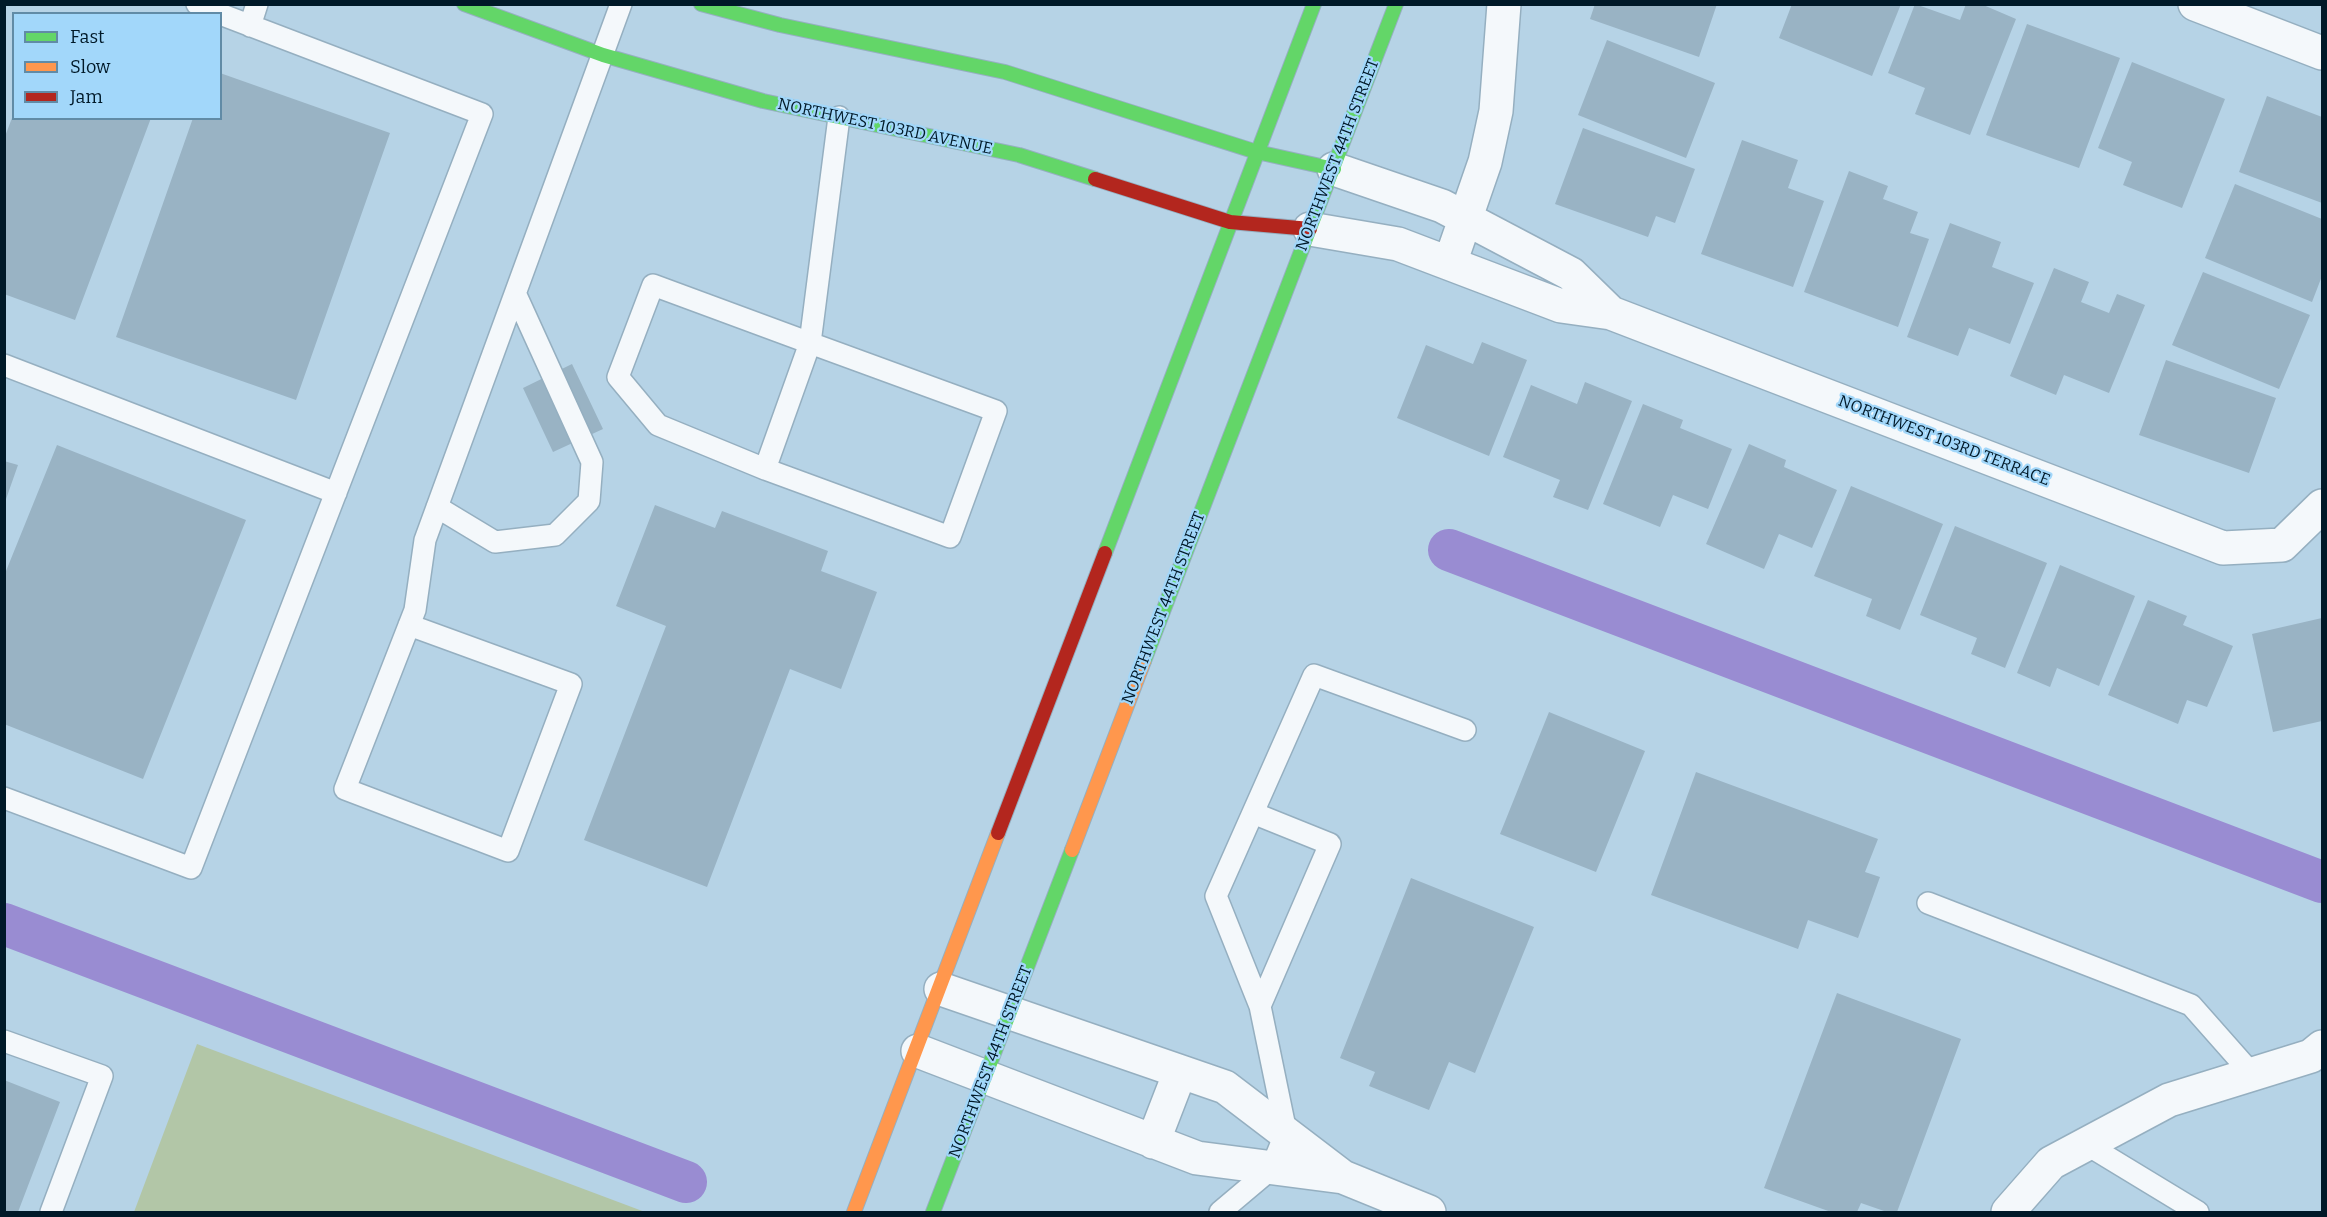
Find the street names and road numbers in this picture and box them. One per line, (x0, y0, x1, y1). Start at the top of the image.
street label: NORTHWEST 44TH STREET (1292, 56, 1384, 254)
street label: NORTHWEST 103RD AVENUE (776, 95, 994, 159)
street label: NORTHWEST 103RD TERRACE (1835, 392, 2053, 490)
street label: NORTHWEST 44TH STREET (1118, 509, 1210, 707)
street label: NORTHWEST 44TH STREET (945, 963, 1037, 1161)

